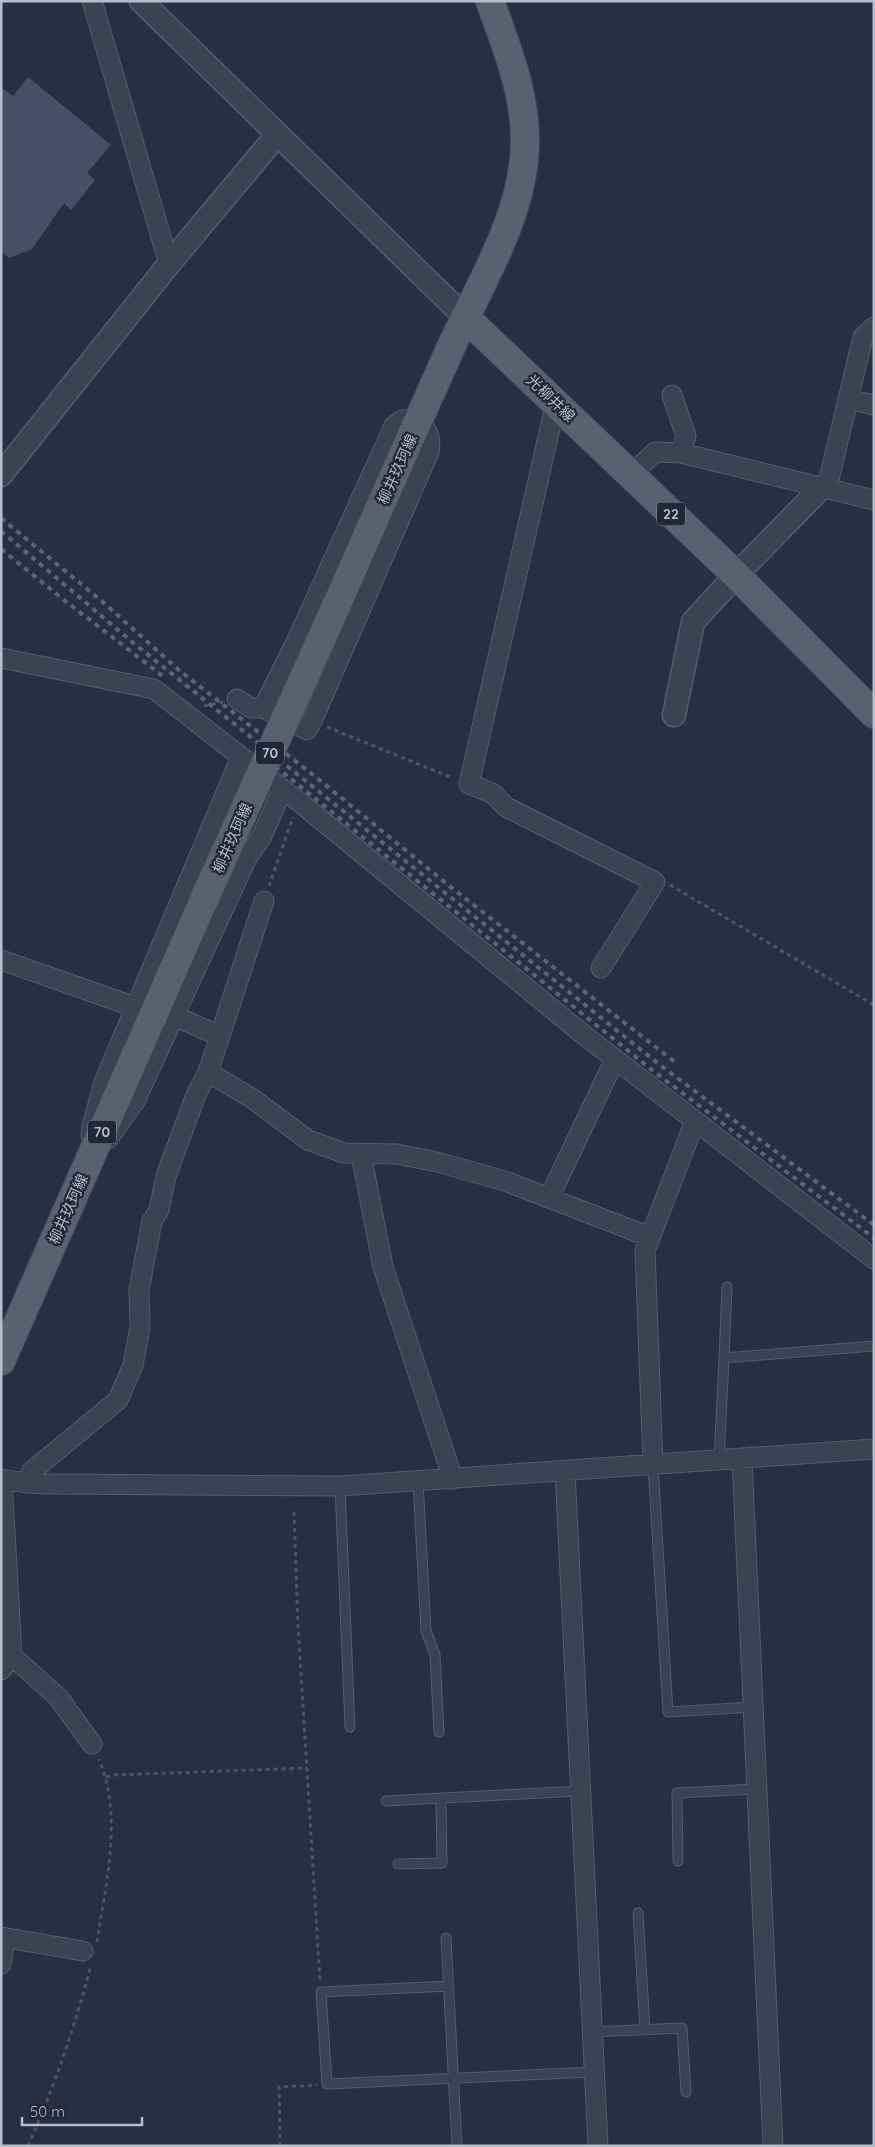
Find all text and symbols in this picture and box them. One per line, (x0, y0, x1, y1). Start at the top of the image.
street label: 光柳井線 (523, 370, 579, 426)
street label: 柳井玖珂線 (373, 431, 421, 507)
road number: 22 (657, 502, 685, 526)
road number: 70 (256, 741, 284, 764)
street label: 柳井玖珂線 (208, 800, 256, 876)
road number: 70 (88, 1120, 116, 1144)
street label: 柳井玖珂線 (44, 1171, 92, 1247)
scale bar (22, 2094, 142, 2126)
text: 50 m (30, 2102, 65, 2121)

